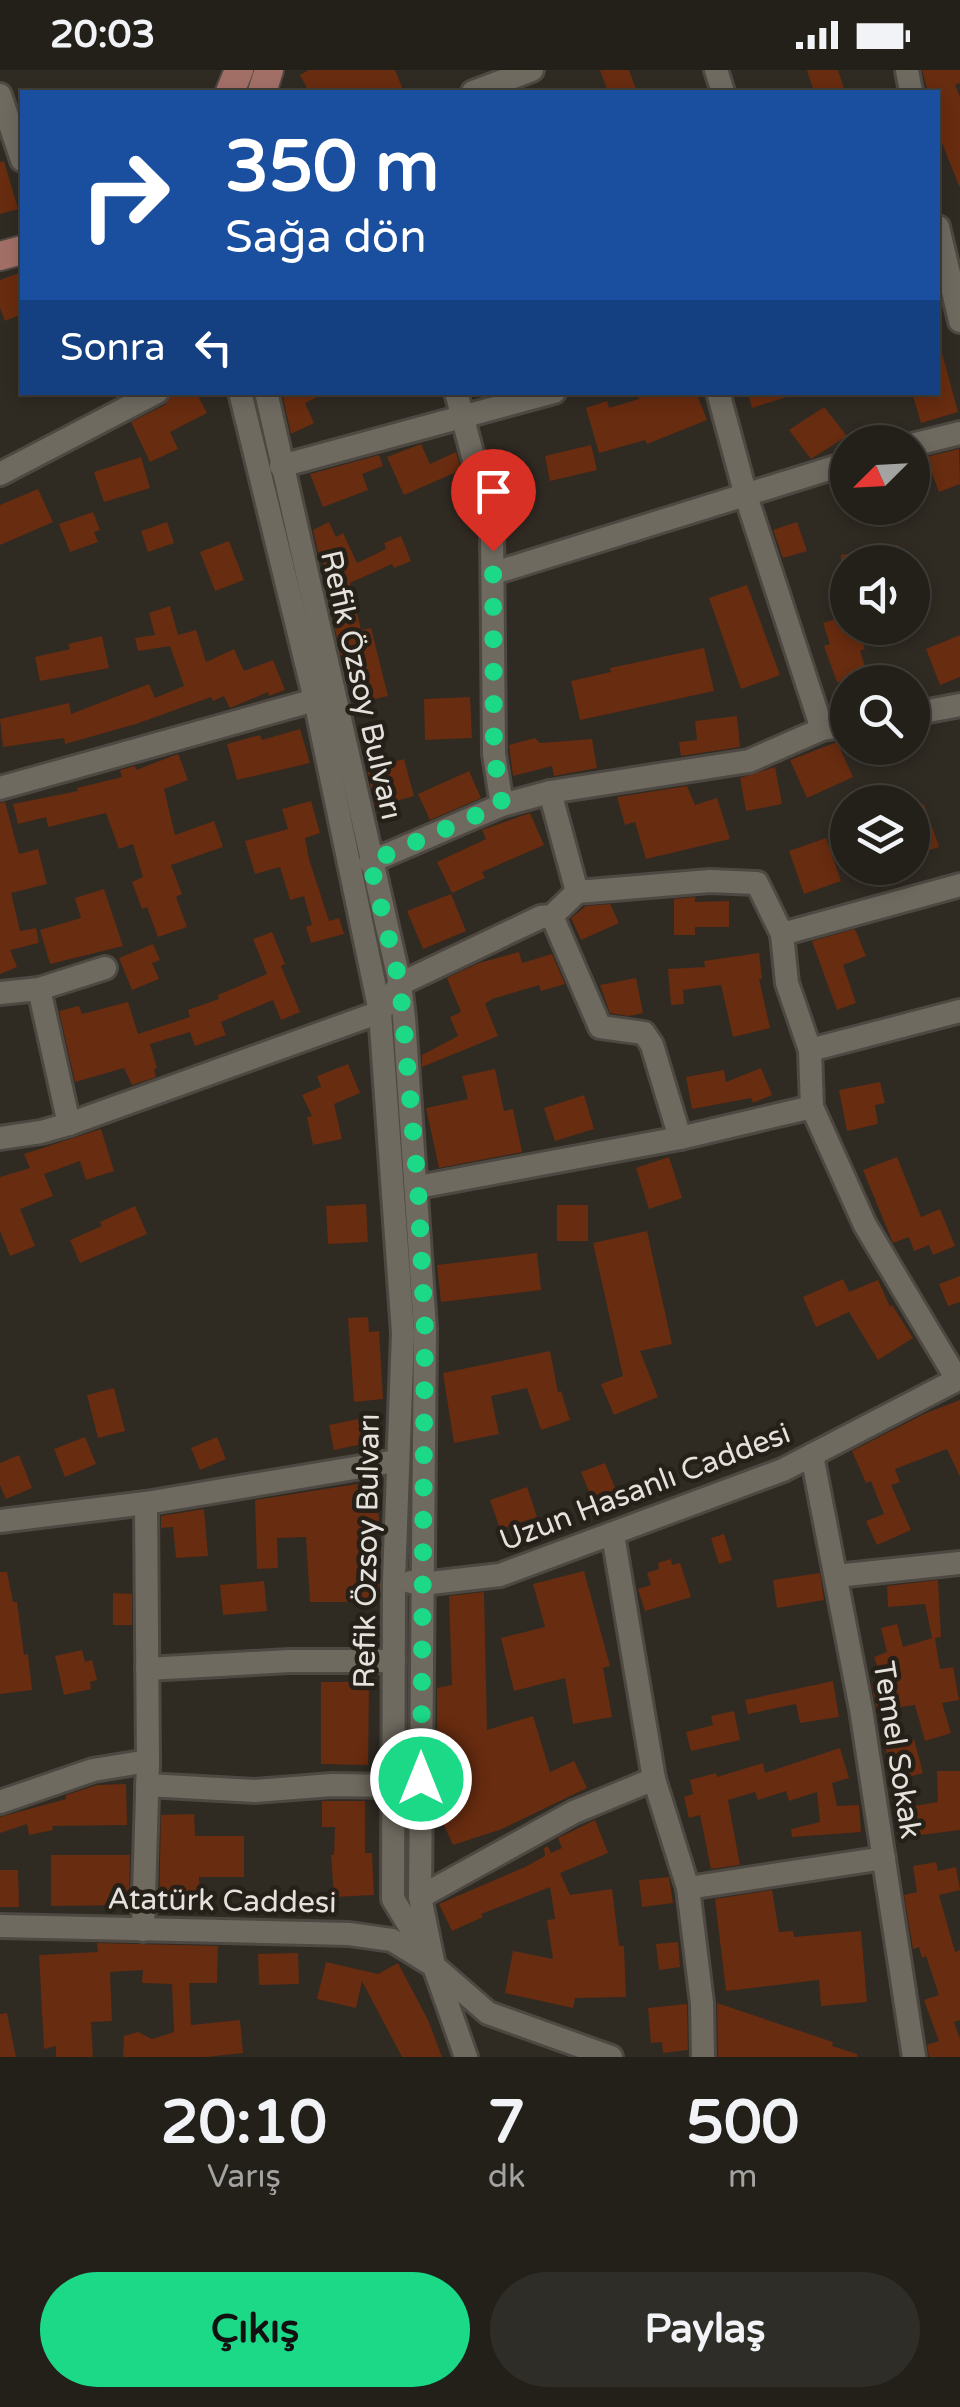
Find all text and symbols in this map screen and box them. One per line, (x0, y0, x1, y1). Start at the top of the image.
text: 20:03 (50, 12, 155, 58)
text: 350 m (225, 126, 439, 210)
icon: right (60, 130, 190, 260)
text: Sağa dön (225, 211, 427, 265)
icon: left (186, 320, 241, 375)
text: Sonra (60, 325, 166, 371)
north arrow (830, 425, 930, 525)
map controls (830, 425, 930, 885)
pin (451, 449, 536, 552)
icon: arrive (466, 464, 521, 519)
button: sound (830, 545, 930, 645)
street label: Refik Özsoy Bulvarı (312, 547, 410, 823)
button: search (830, 665, 930, 765)
button: layers (830, 785, 930, 885)
street label: Refik Özsoy Bulvarı (346, 1413, 388, 1689)
street label: Uzun Hasanlı Caddesi (494, 1414, 796, 1560)
street label: Temel Sokak (865, 1659, 929, 1841)
position arrow (369, 1727, 473, 1831)
street label: Atatürk Caddesi (107, 1881, 337, 1921)
text: 20:10 (161, 2087, 327, 2159)
text: 7 (488, 2087, 525, 2159)
text: 500 (686, 2087, 799, 2159)
text: Varış (207, 2158, 281, 2196)
text: dk (488, 2158, 525, 2196)
text: m (728, 2158, 757, 2196)
button: Çıkış (40, 2272, 470, 2387)
button: Paylaş (490, 2272, 920, 2387)

